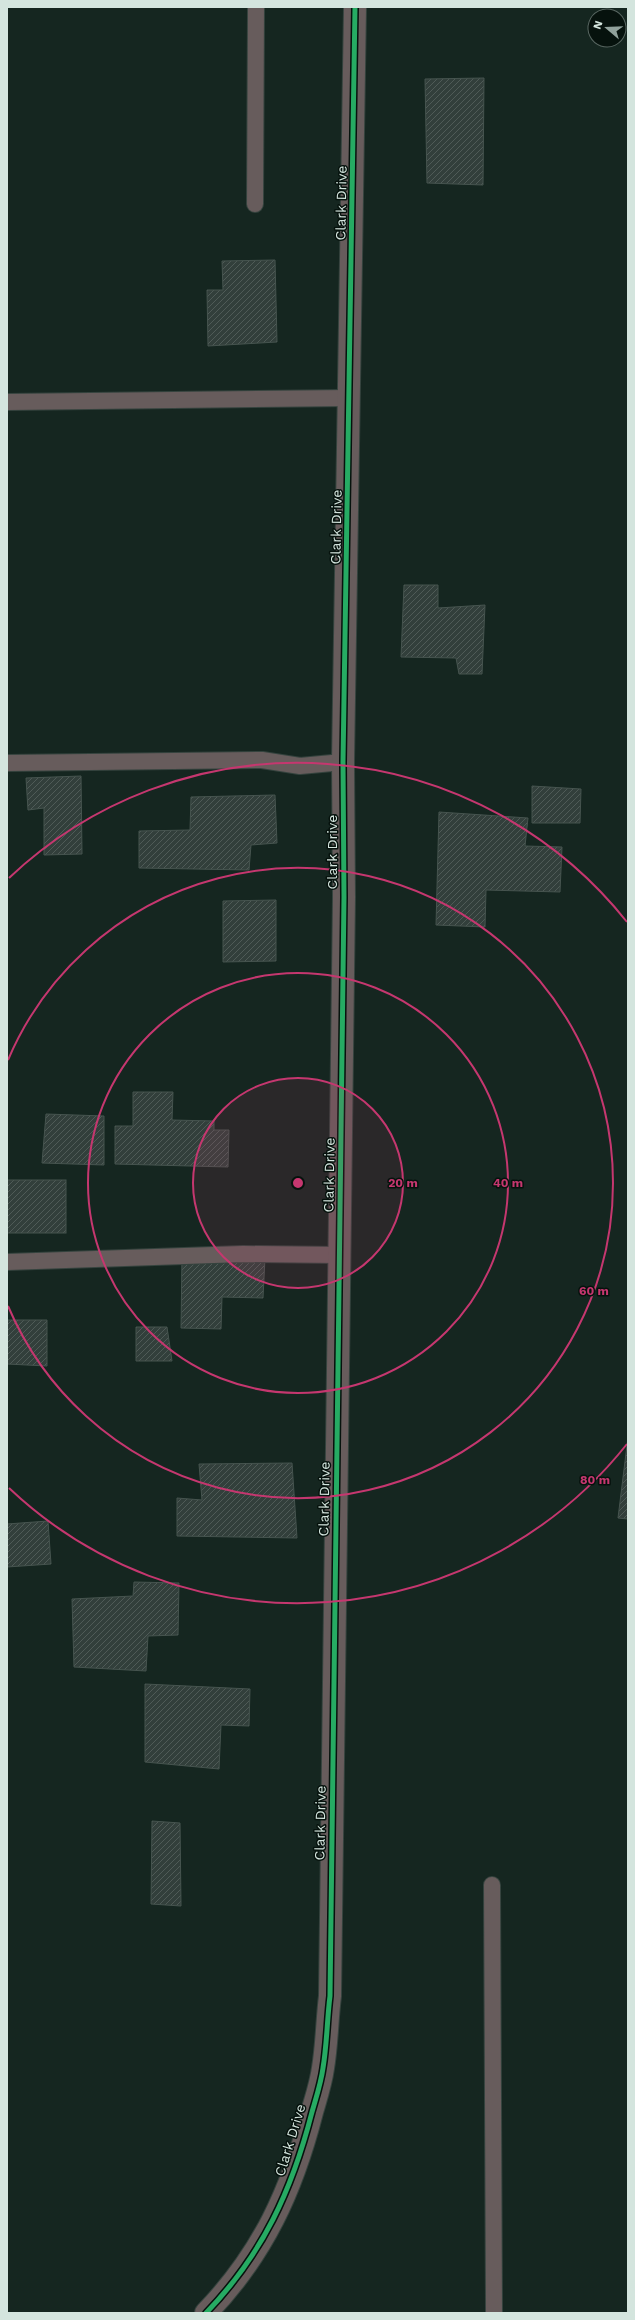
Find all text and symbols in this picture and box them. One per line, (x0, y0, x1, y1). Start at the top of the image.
north arrow (587, 8, 627, 48)
text: N (591, 19, 605, 31)
street label: Clark Drive (332, 165, 350, 241)
street label: Clark Drive (327, 489, 345, 565)
street label: Clark Drive (324, 815, 340, 889)
street label: Clark Drive (320, 1137, 338, 1213)
centre of rings (291, 1176, 305, 1190)
text: 20 m (388, 1176, 418, 1190)
text: 40 m (493, 1176, 523, 1190)
text: 60 m (579, 1284, 609, 1298)
street label: Clark Drive (315, 1461, 333, 1537)
text: 80 m (580, 1473, 610, 1487)
street label: Clark Drive (311, 1785, 329, 1861)
street label: Clark Drive (271, 2102, 309, 2178)

